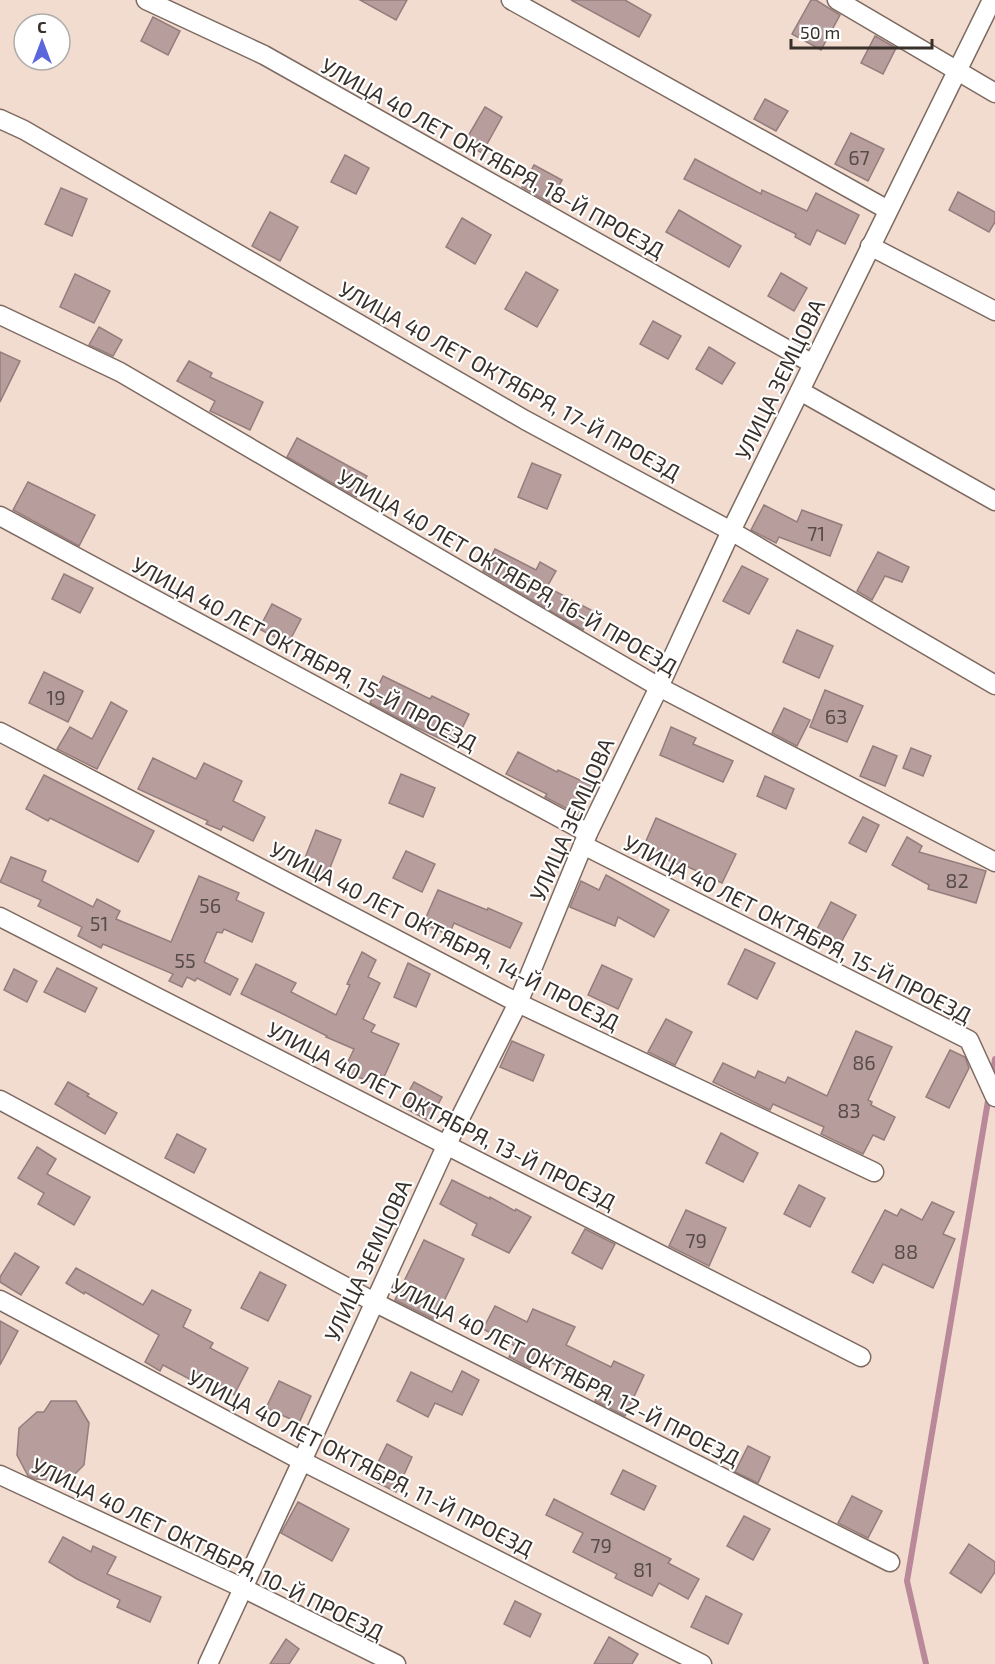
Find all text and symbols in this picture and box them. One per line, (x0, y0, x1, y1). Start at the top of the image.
north arrow (12, 12, 72, 72)
scale bar (791, 12, 932, 50)
text: С (37, 17, 47, 36)
text: 50 m (800, 21, 840, 43)
street label: УЛИЦА 40 ЛЕТ ОКТЯБРЯ, 18-Й ПРОЕЗД (317, 51, 669, 263)
house number: 67 (848, 145, 870, 169)
street label: УЛИЦА 40 ЛЕТ ОКТЯБРЯ, 17-Й ПРОЕЗД (335, 275, 685, 485)
street label: УЛИЦА ЗЕМЦОВА (729, 294, 829, 464)
street label: УЛИЦА 40 ЛЕТ ОКТЯБРЯ, 16-Й ПРОЕЗД (334, 463, 682, 679)
house number: 71 (807, 521, 825, 545)
street label: УЛИЦА 40 ЛЕТ ОКТЯБРЯ, 15-Й ПРОЕЗД (128, 551, 482, 755)
house number: 19 (46, 685, 66, 709)
house number: 63 (825, 704, 847, 728)
street label: УЛИЦА ЗЕМЦОВА (523, 733, 619, 904)
street label: УЛИЦА 40 ЛЕТ ОКТЯБРЯ, 15-Й ПРОЕЗД (620, 829, 976, 1027)
street label: УЛИЦА 40 ЛЕТ ОКТЯБРЯ, 14-Й ПРОЕЗД (266, 835, 624, 1035)
house number: 82 (945, 868, 969, 892)
house number: 56 (199, 893, 221, 917)
house number: 51 (90, 911, 108, 935)
house number: 55 (174, 948, 196, 972)
street label: УЛИЦА 40 ЛЕТ ОКТЯБРЯ, 13-Й ПРОЕЗД (263, 1015, 621, 1215)
house number: 86 (852, 1050, 876, 1074)
house number: 83 (837, 1098, 861, 1122)
street label: УЛИЦА ЗЕМЦОВА (318, 1175, 416, 1345)
house number: 79 (685, 1228, 707, 1252)
house number: 88 (894, 1239, 918, 1263)
street label: УЛИЦА 40 ЛЕТ ОКТЯБРЯ, 12-Й ПРОЕЗД (387, 1271, 745, 1471)
street label: УЛИЦА 40 ЛЕТ ОКТЯБРЯ, 11-Й ПРОЕЗД (184, 1363, 538, 1561)
street label: УЛИЦА 40 ЛЕТ ОКТЯБРЯ, 10-Й ПРОЕЗД (28, 1451, 388, 1645)
house number: 79 (590, 1533, 612, 1557)
house number: 81 (633, 1557, 653, 1581)

